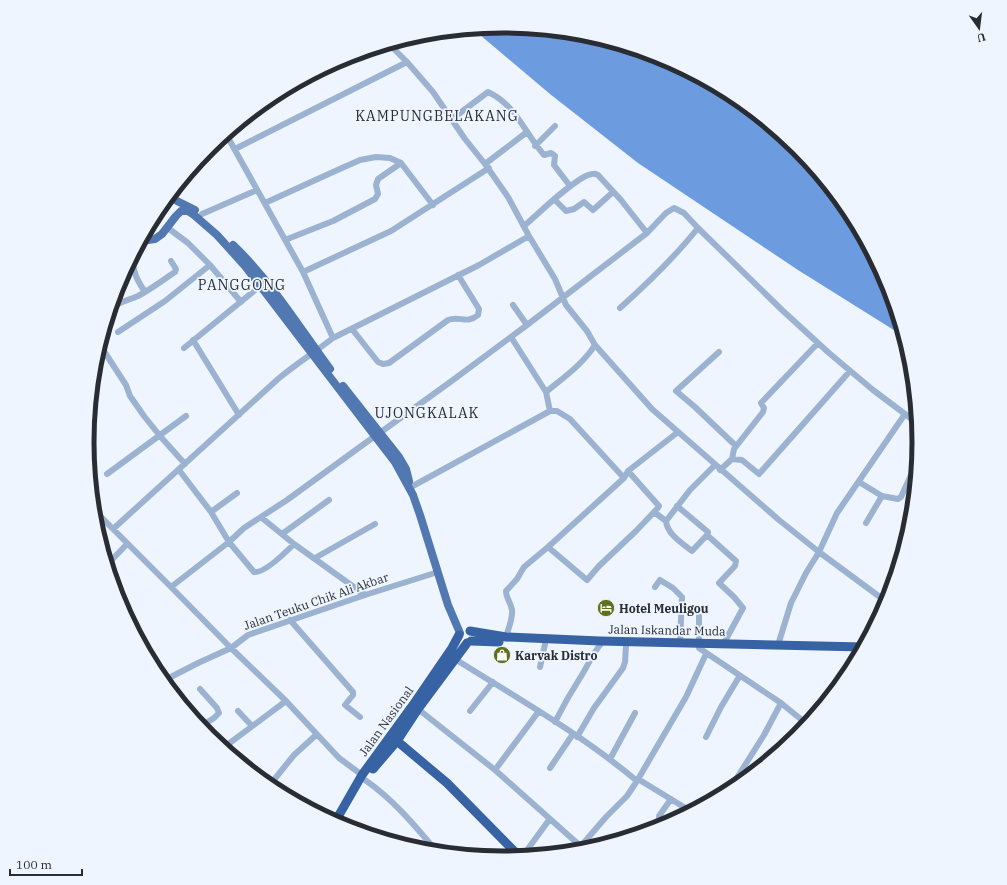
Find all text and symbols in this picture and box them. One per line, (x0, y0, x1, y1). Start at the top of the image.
north arrow (959, 8, 999, 48)
text: U (975, 30, 987, 46)
district label: KAMPUNGBELAKANG (355, 107, 519, 125)
district label: PANGGONG (198, 276, 286, 294)
district label: UJONGKALAK (375, 404, 479, 422)
street label: Jalan Teuku Chik Ali Akbar (242, 569, 391, 633)
hotel icon: Hotel Meuligou (596, 598, 616, 618)
place label: Hotel Meuligou (619, 601, 709, 616)
street label: Jalan Iskandar Muda (608, 621, 726, 639)
shop icon: Karvak Distro (492, 645, 512, 665)
place label: Karvak Distro (515, 648, 597, 663)
street label: Jalan Nasional (356, 683, 417, 759)
scale bar (10, 851, 82, 877)
text: 100 m (16, 857, 52, 872)

